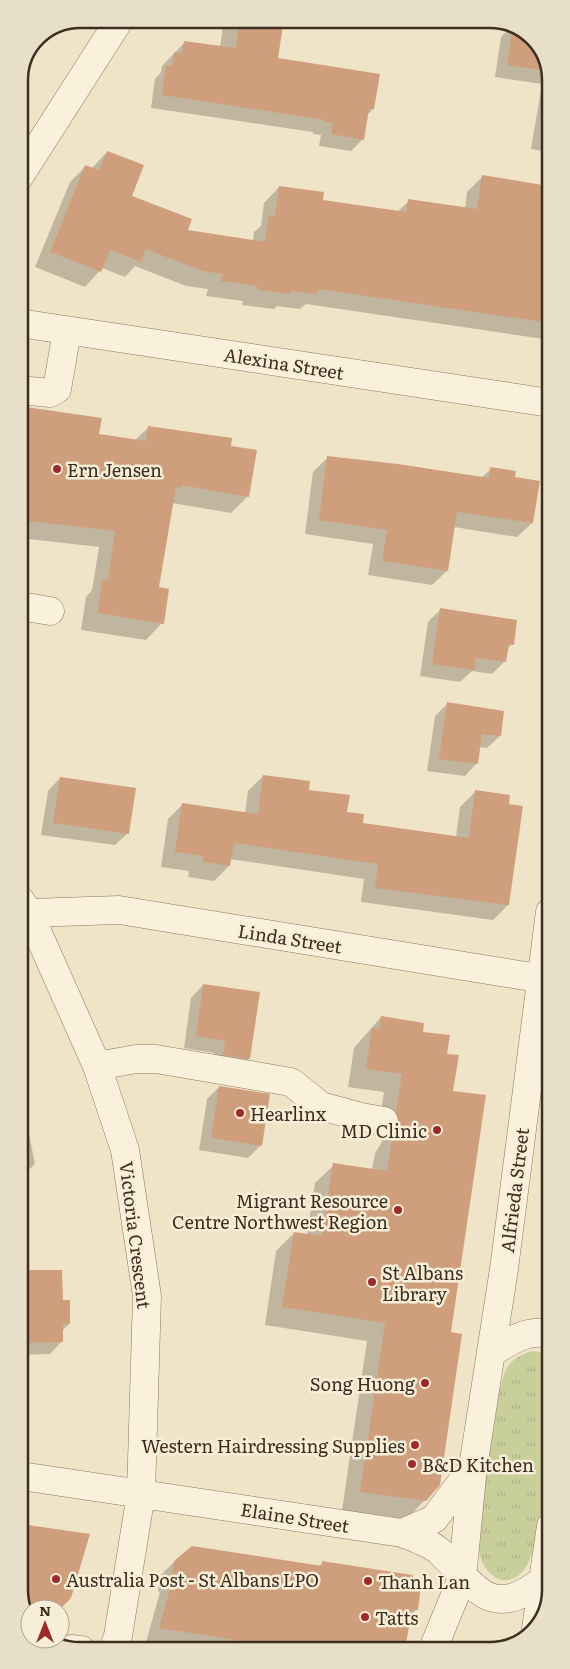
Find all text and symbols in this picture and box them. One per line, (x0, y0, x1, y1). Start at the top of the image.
street label: Alexina Street (222, 340, 347, 386)
place label: Ern Jensen (67, 456, 162, 483)
marker: Ern Jensen (51, 463, 63, 475)
street label: Linda Street (236, 916, 345, 960)
place label: Hearlinx (250, 1100, 327, 1127)
marker: Hearlinx (234, 1107, 246, 1119)
place label: MD Clinic (340, 1117, 427, 1144)
marker: MD Clinic (431, 1124, 443, 1136)
street label: Alfrieda Street (493, 1125, 535, 1254)
street label: Victoria Crescent (114, 1160, 159, 1311)
place label: Migrant Resource Centre Northwest Region (172, 1187, 388, 1235)
marker: Migrant Resource Centre Northwest Region (392, 1204, 404, 1216)
place label: St Albans Library (382, 1259, 463, 1307)
marker: St Albans Library (366, 1276, 378, 1288)
place label: Song Huong (310, 1370, 416, 1397)
marker: Song Huong (419, 1377, 431, 1389)
place label: Western Hairdressing Supplies (141, 1432, 405, 1459)
marker: Western Hairdressing Supplies (409, 1439, 421, 1451)
place label: B&D Kitchen (422, 1451, 534, 1478)
marker: B&D Kitchen (406, 1458, 418, 1470)
street label: Elaine Street (239, 1495, 352, 1539)
place label: Australia Post - St Albans LPO (66, 1566, 319, 1593)
place label: Thanh Lan (378, 1568, 470, 1595)
marker: Australia Post - St Albans LPO (50, 1573, 62, 1585)
marker: Thanh Lan (362, 1575, 374, 1587)
north arrow (20, 1599, 70, 1649)
text: N (39, 1600, 51, 1620)
place label: Tatts (375, 1604, 419, 1631)
marker: Tatts (359, 1611, 371, 1623)

